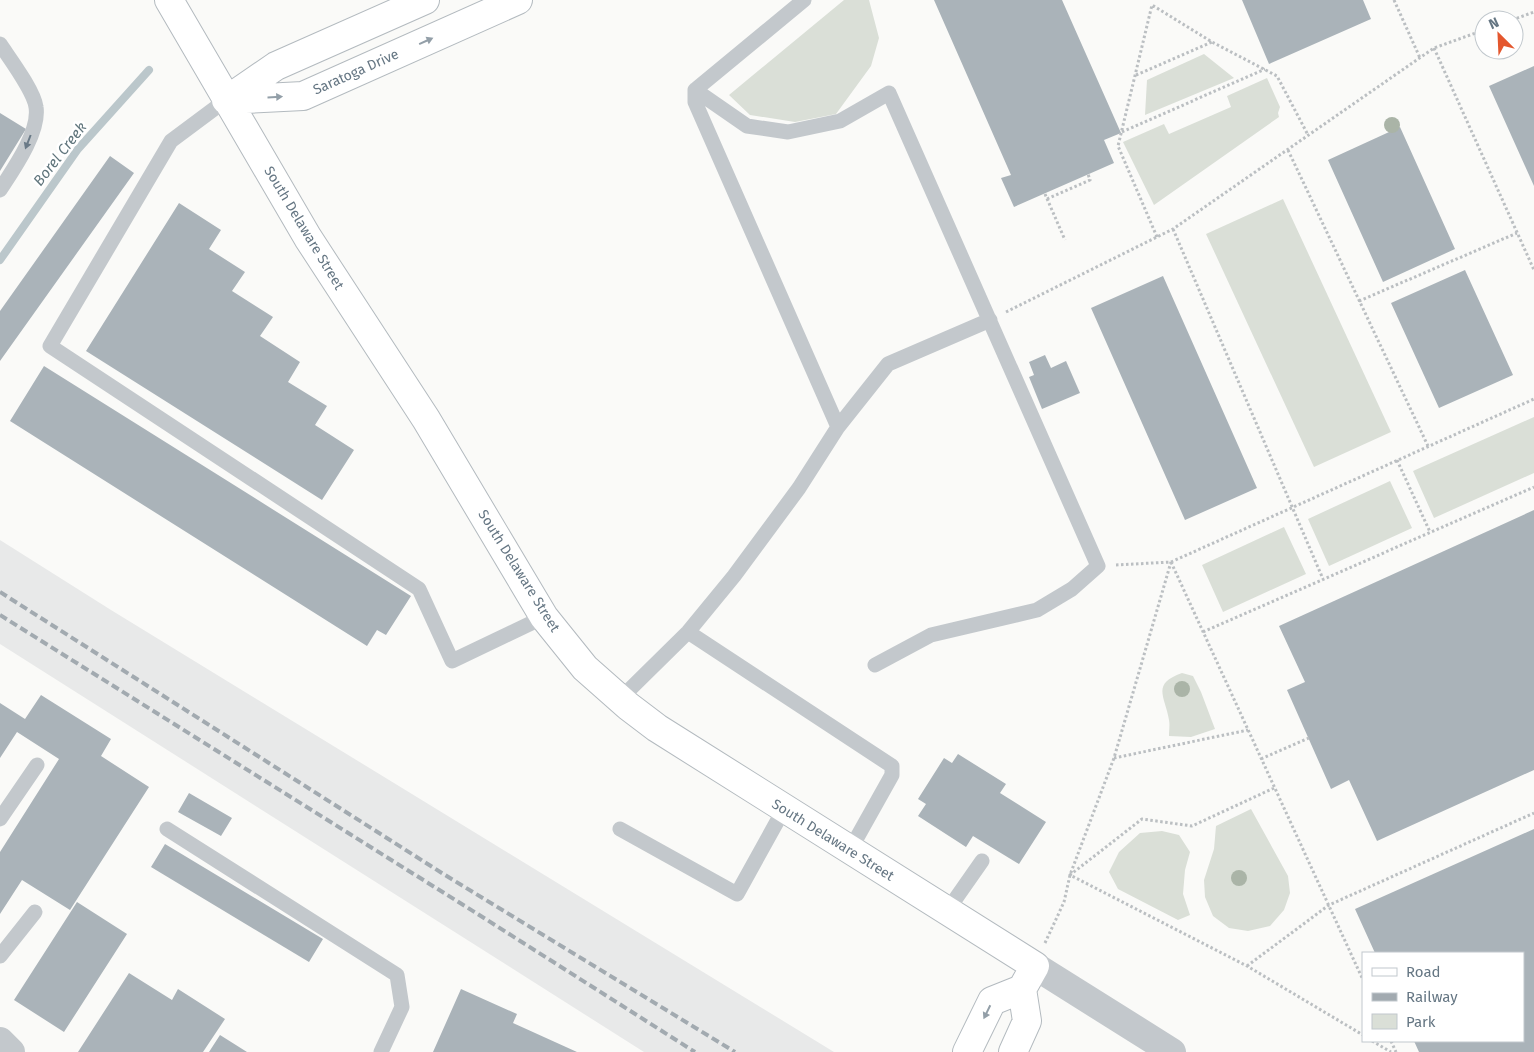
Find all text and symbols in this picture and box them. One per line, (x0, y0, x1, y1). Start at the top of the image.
north arrow (1474, 10, 1524, 60)
text: N (1486, 14, 1502, 33)
one-way arrow (419, 36, 433, 44)
street label: Saratoga Drive (311, 46, 401, 98)
one-way arrow (267, 93, 283, 101)
water label: Borel Creek (30, 119, 90, 189)
one-way arrow (24, 135, 32, 150)
street label: South Delaware Street (260, 163, 348, 294)
street label: South Delaware Street (474, 507, 564, 636)
street label: South Delaware Street (769, 795, 898, 885)
legend (1362, 952, 1524, 1042)
text: Road (1406, 963, 1441, 981)
text: Railway (1406, 988, 1458, 1006)
one-way arrow (982, 1005, 990, 1019)
text: Park (1406, 1013, 1436, 1031)

